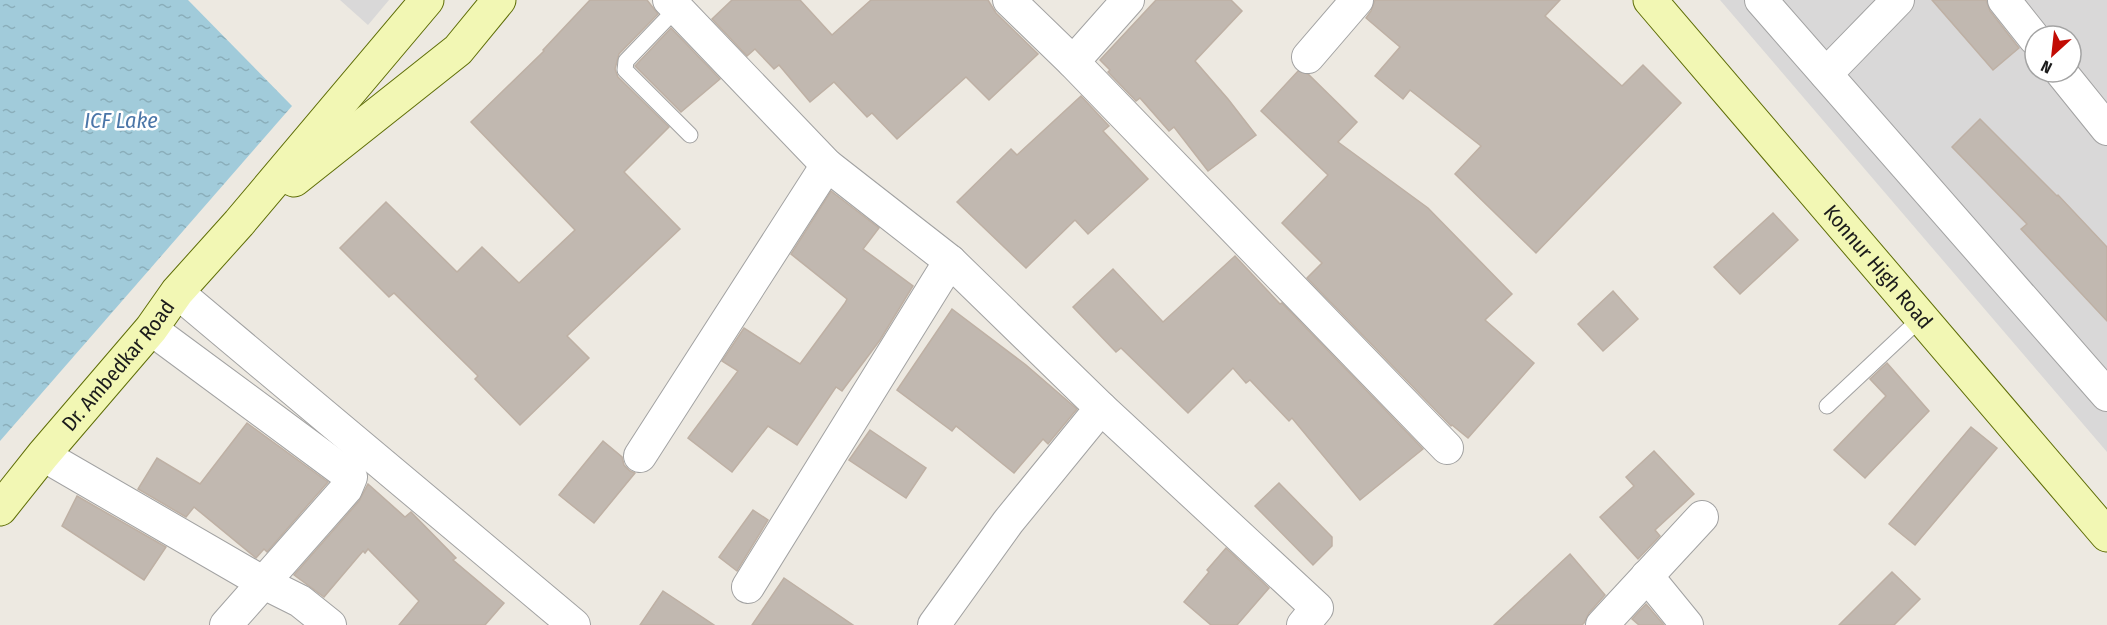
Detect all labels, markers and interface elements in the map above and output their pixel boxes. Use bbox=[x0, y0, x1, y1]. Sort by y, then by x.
north arrow bbox=[2023, 24, 2083, 84]
text: N bbox=[2038, 56, 2055, 78]
water label: ICF Lake bbox=[84, 107, 158, 134]
street label: Konnur High Road bbox=[1818, 200, 1938, 334]
street label: Dr. Ambedkar Road bbox=[56, 295, 180, 436]

